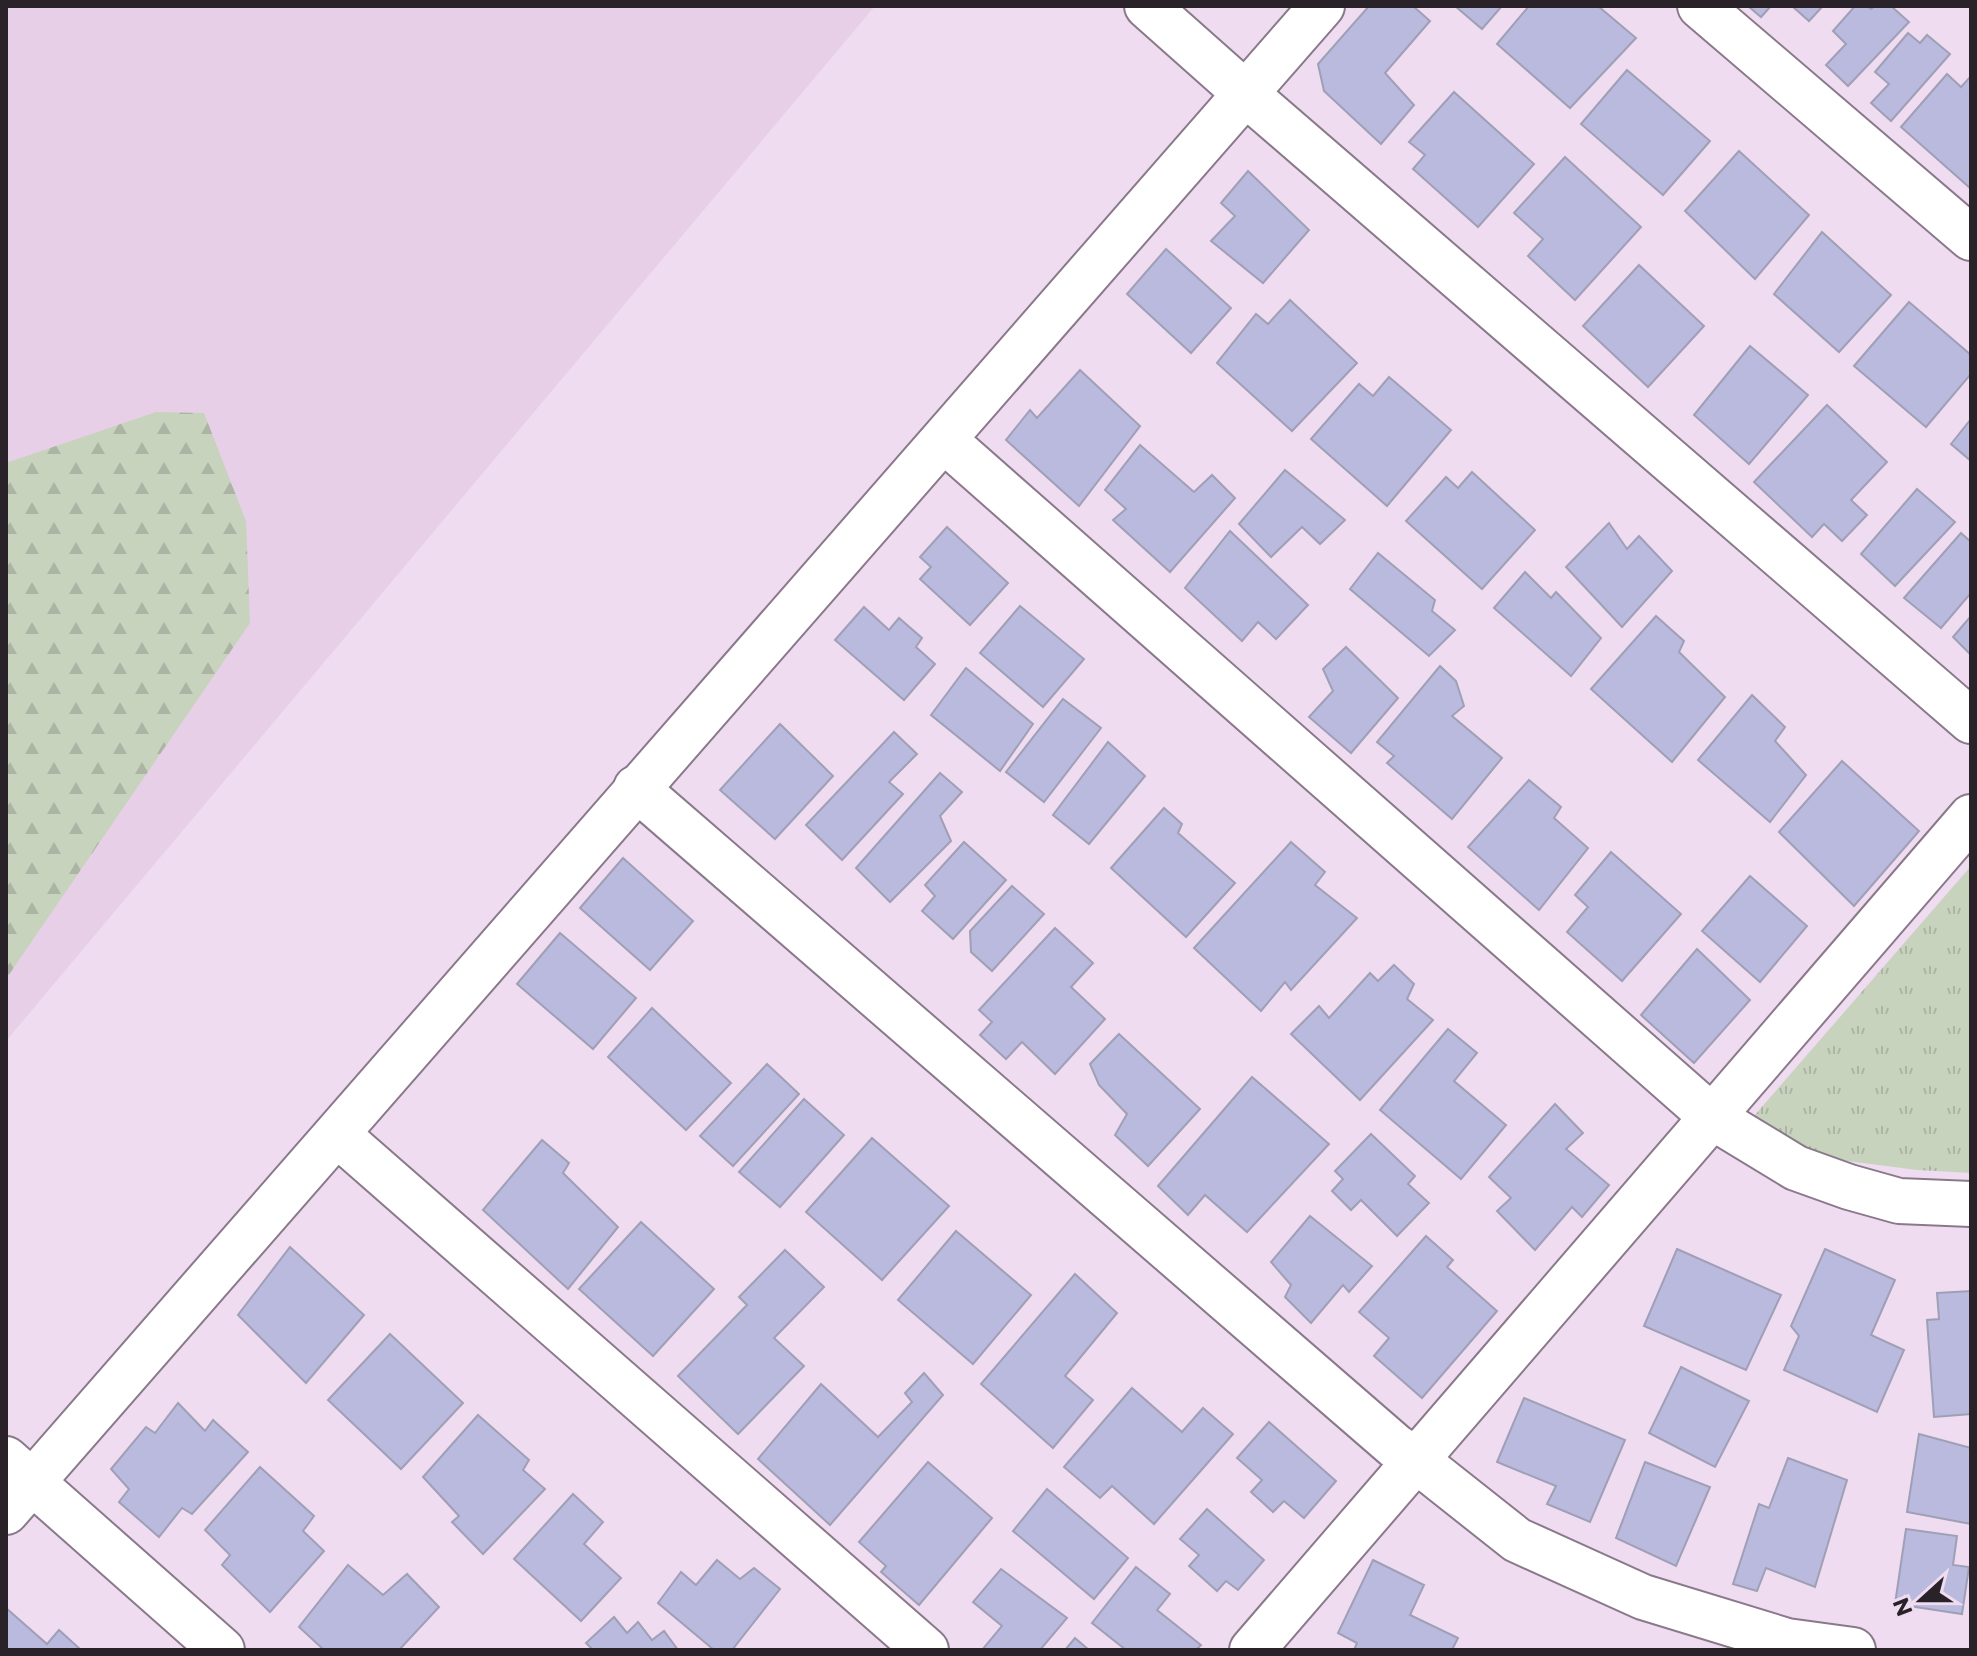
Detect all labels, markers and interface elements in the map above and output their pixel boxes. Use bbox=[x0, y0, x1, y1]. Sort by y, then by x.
north arrow bbox=[1881, 1560, 1961, 1640]
text: N bbox=[1887, 1594, 1919, 1620]

